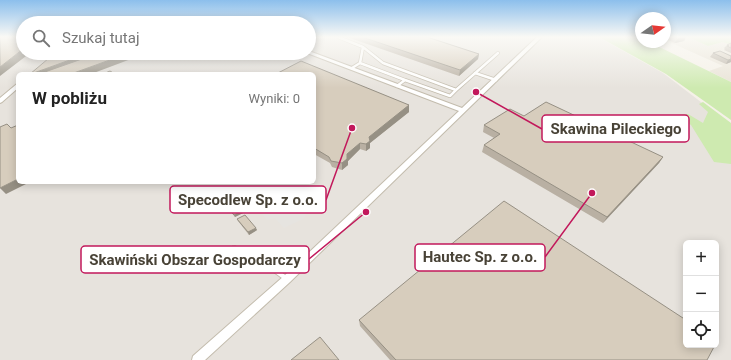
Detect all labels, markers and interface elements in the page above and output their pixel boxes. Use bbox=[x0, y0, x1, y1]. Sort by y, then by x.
north arrow bbox=[635, 12, 671, 48]
search box bbox=[16, 16, 316, 60]
icon: search bbox=[30, 27, 52, 49]
text: Szukaj tutaj bbox=[62, 29, 140, 47]
text: W pobliżu bbox=[32, 88, 107, 108]
text: Wyniki: 0 bbox=[249, 91, 300, 106]
callout: Skawina Pileckiego bbox=[542, 115, 689, 142]
text: Skawina Pileckiego bbox=[550, 120, 682, 138]
callout: Specodlew Sp. z o.o. bbox=[170, 186, 326, 213]
text: Specodlew Sp. z o.o. bbox=[178, 191, 318, 209]
map controls bbox=[683, 240, 719, 348]
button: + bbox=[683, 240, 719, 276]
callout: Hautec Sp. z o.o. bbox=[415, 244, 545, 271]
callout: Skawiński Obszar Gospodarczy bbox=[81, 246, 309, 273]
text: Hautec Sp. z o.o. bbox=[423, 248, 537, 266]
text: Skawiński Obszar Gospodarczy bbox=[89, 251, 301, 269]
button: − bbox=[683, 276, 719, 312]
button: locate bbox=[683, 312, 719, 348]

